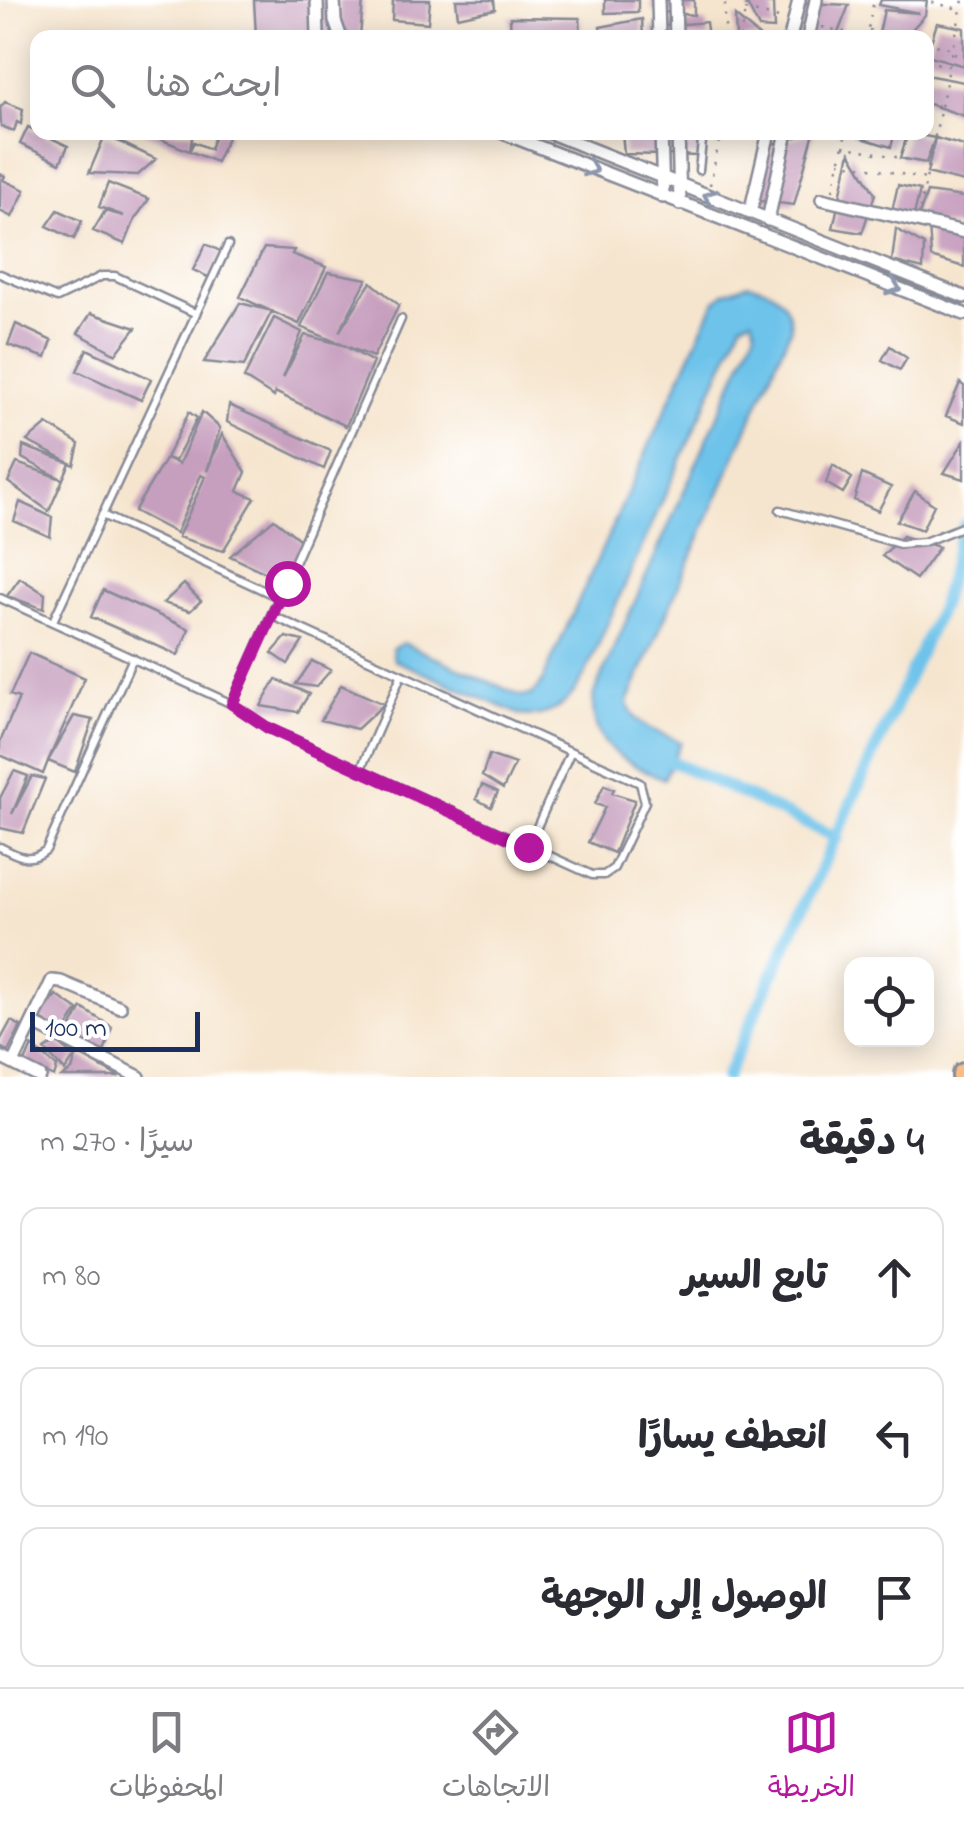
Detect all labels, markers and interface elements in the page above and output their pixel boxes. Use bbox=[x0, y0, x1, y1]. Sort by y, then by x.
search box bbox=[30, 30, 934, 140]
icon: search bbox=[65, 58, 120, 113]
text: ابحث هنا bbox=[145, 59, 282, 115]
one-way arrow bbox=[582, 157, 599, 177]
one-way arrow bbox=[703, 189, 720, 209]
one-way arrow bbox=[884, 275, 902, 295]
route start bbox=[265, 561, 311, 607]
route end bbox=[506, 825, 552, 871]
map controls bbox=[844, 957, 934, 1047]
button: locate bbox=[844, 957, 934, 1047]
scale bar bbox=[30, 1007, 200, 1052]
text: 100 m bbox=[45, 1009, 107, 1050]
text: 4 دقيقة bbox=[799, 1113, 924, 1174]
text: سيرًا · 270 m bbox=[40, 1120, 194, 1167]
icon: ahead bbox=[867, 1250, 922, 1305]
text: تابع السير bbox=[682, 1251, 827, 1307]
text: 80 m bbox=[42, 1254, 101, 1301]
icon: left bbox=[867, 1410, 922, 1465]
text: انعطف يسارًا bbox=[638, 1411, 827, 1467]
text: 190 m bbox=[42, 1414, 109, 1461]
icon: arrive bbox=[867, 1570, 922, 1625]
text: الوصول إلى الوجهة bbox=[541, 1571, 827, 1627]
tab: المحفوظات bbox=[109, 1705, 224, 1811]
tab: الاتجاهات bbox=[442, 1705, 550, 1811]
tab: الخريطة bbox=[768, 1705, 855, 1811]

